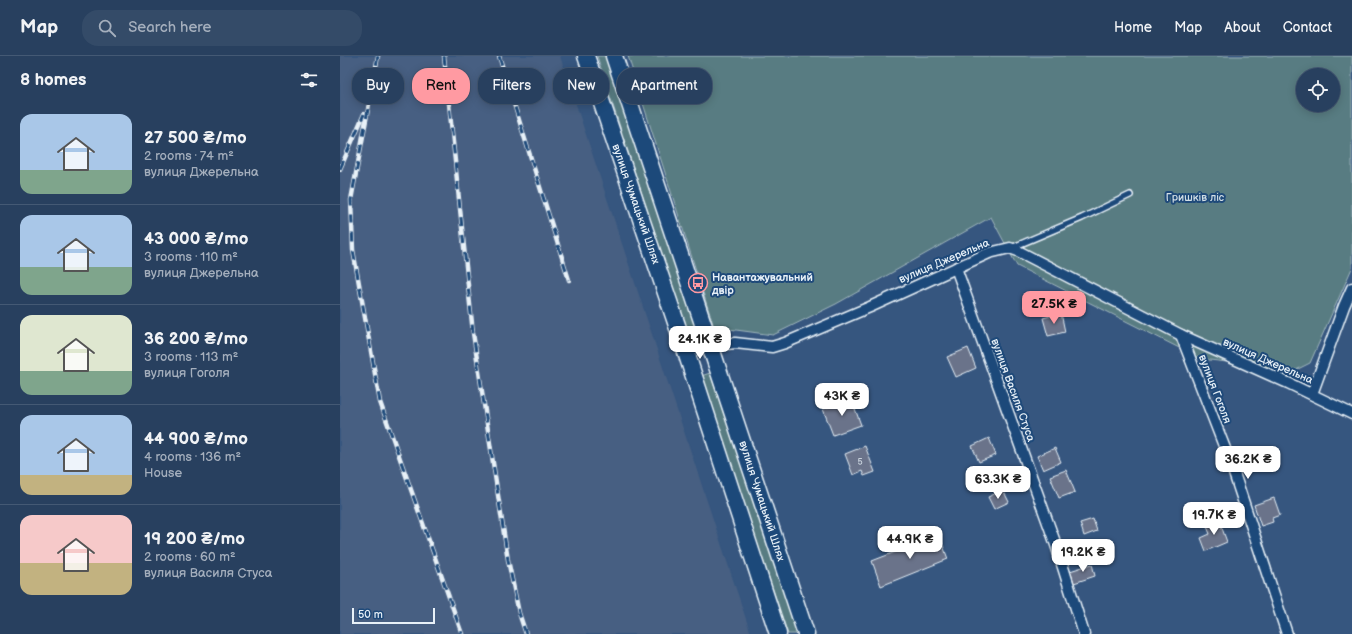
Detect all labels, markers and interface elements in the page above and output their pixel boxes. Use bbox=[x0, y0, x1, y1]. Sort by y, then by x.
search box bbox=[82, 10, 362, 46]
text: Map bbox=[20, 16, 58, 39]
icon: search bbox=[96, 17, 118, 39]
text: Search here bbox=[128, 18, 211, 37]
text: Home bbox=[1114, 19, 1152, 36]
text: Map bbox=[1174, 19, 1202, 36]
text: About bbox=[1224, 19, 1261, 36]
text: Contact bbox=[1283, 19, 1332, 36]
chip: Buy bbox=[352, 68, 404, 104]
chip: Rent bbox=[412, 68, 470, 104]
chip: Filters bbox=[478, 68, 545, 104]
chip: New bbox=[553, 68, 609, 104]
chip: Apartment bbox=[617, 68, 712, 104]
map controls bbox=[1296, 68, 1340, 112]
button: locate bbox=[1296, 68, 1340, 112]
icon: filters bbox=[298, 69, 320, 91]
text: 8 homes bbox=[20, 70, 86, 90]
text: 27 500 ₴/mo bbox=[144, 128, 247, 148]
icon: home bbox=[52, 130, 100, 178]
street label: вулиця Чумацький Шлях bbox=[609, 142, 663, 266]
text: 2 rooms · 74 m² bbox=[144, 148, 234, 164]
text: вулиця Джерельна bbox=[144, 164, 259, 180]
park label: Гришків ліс bbox=[1166, 191, 1225, 204]
text: 43 000 ₴/mo bbox=[144, 229, 248, 249]
icon: home bbox=[52, 231, 100, 279]
street label: вулиця Джерельна bbox=[897, 236, 992, 286]
text: 3 rooms · 110 m² bbox=[144, 249, 238, 265]
text: вулиця Джерельна bbox=[144, 265, 259, 281]
place label: Навантажувальний двір bbox=[711, 271, 813, 297]
bus stop icon: Навантажувальний двір bbox=[687, 272, 709, 294]
pin: 27.5K ₴ bbox=[1017, 291, 1091, 325]
text: 27.5K ₴ bbox=[1031, 296, 1077, 312]
pin: 24.1K ₴ bbox=[663, 326, 737, 360]
text: 36 200 ₴/mo bbox=[144, 329, 248, 349]
icon: home bbox=[52, 331, 100, 379]
text: 24.1K ₴ bbox=[678, 331, 722, 347]
street label: вулиця Джерельна bbox=[1221, 335, 1315, 387]
street label: вулиця Василя Стуса bbox=[988, 337, 1038, 444]
text: 3 rooms · 113 m² bbox=[144, 349, 238, 365]
street label: вулиця Гоголя bbox=[1196, 353, 1234, 425]
text: вулиця Гоголя bbox=[144, 365, 230, 381]
pin: 43K ₴ bbox=[814, 383, 870, 417]
text: 43K ₴ bbox=[824, 388, 860, 404]
text: 44 900 ₴/mo bbox=[144, 429, 248, 449]
icon: home bbox=[52, 431, 100, 479]
street label: вулиця Чумацький Шлях bbox=[736, 439, 788, 563]
pin: 36.2K ₴ bbox=[1211, 446, 1285, 480]
text: 4 rooms · 136 m² bbox=[144, 449, 241, 465]
text: 36.2K ₴ bbox=[1224, 451, 1272, 467]
house number: 5 bbox=[857, 457, 863, 468]
text: House bbox=[144, 465, 182, 481]
pin: 63.3K ₴ bbox=[961, 466, 1035, 500]
text: 63.3K ₴ bbox=[975, 471, 1021, 487]
pin: 19.7K ₴ bbox=[1177, 502, 1251, 536]
text: 19.7K ₴ bbox=[1192, 507, 1236, 523]
pin: 44.9K ₴ bbox=[873, 526, 947, 560]
text: 19 200 ₴/mo bbox=[144, 529, 245, 549]
icon: home bbox=[52, 531, 100, 579]
text: 44.9K ₴ bbox=[887, 531, 933, 547]
pin: 19.2K ₴ bbox=[1046, 539, 1120, 573]
text: 19.2K ₴ bbox=[1061, 544, 1105, 560]
text: 2 rooms · 60 m² bbox=[144, 549, 236, 565]
text: вулиця Василя Стуса bbox=[144, 565, 272, 581]
scale bar bbox=[352, 606, 435, 625]
text: 50 m bbox=[358, 608, 383, 621]

